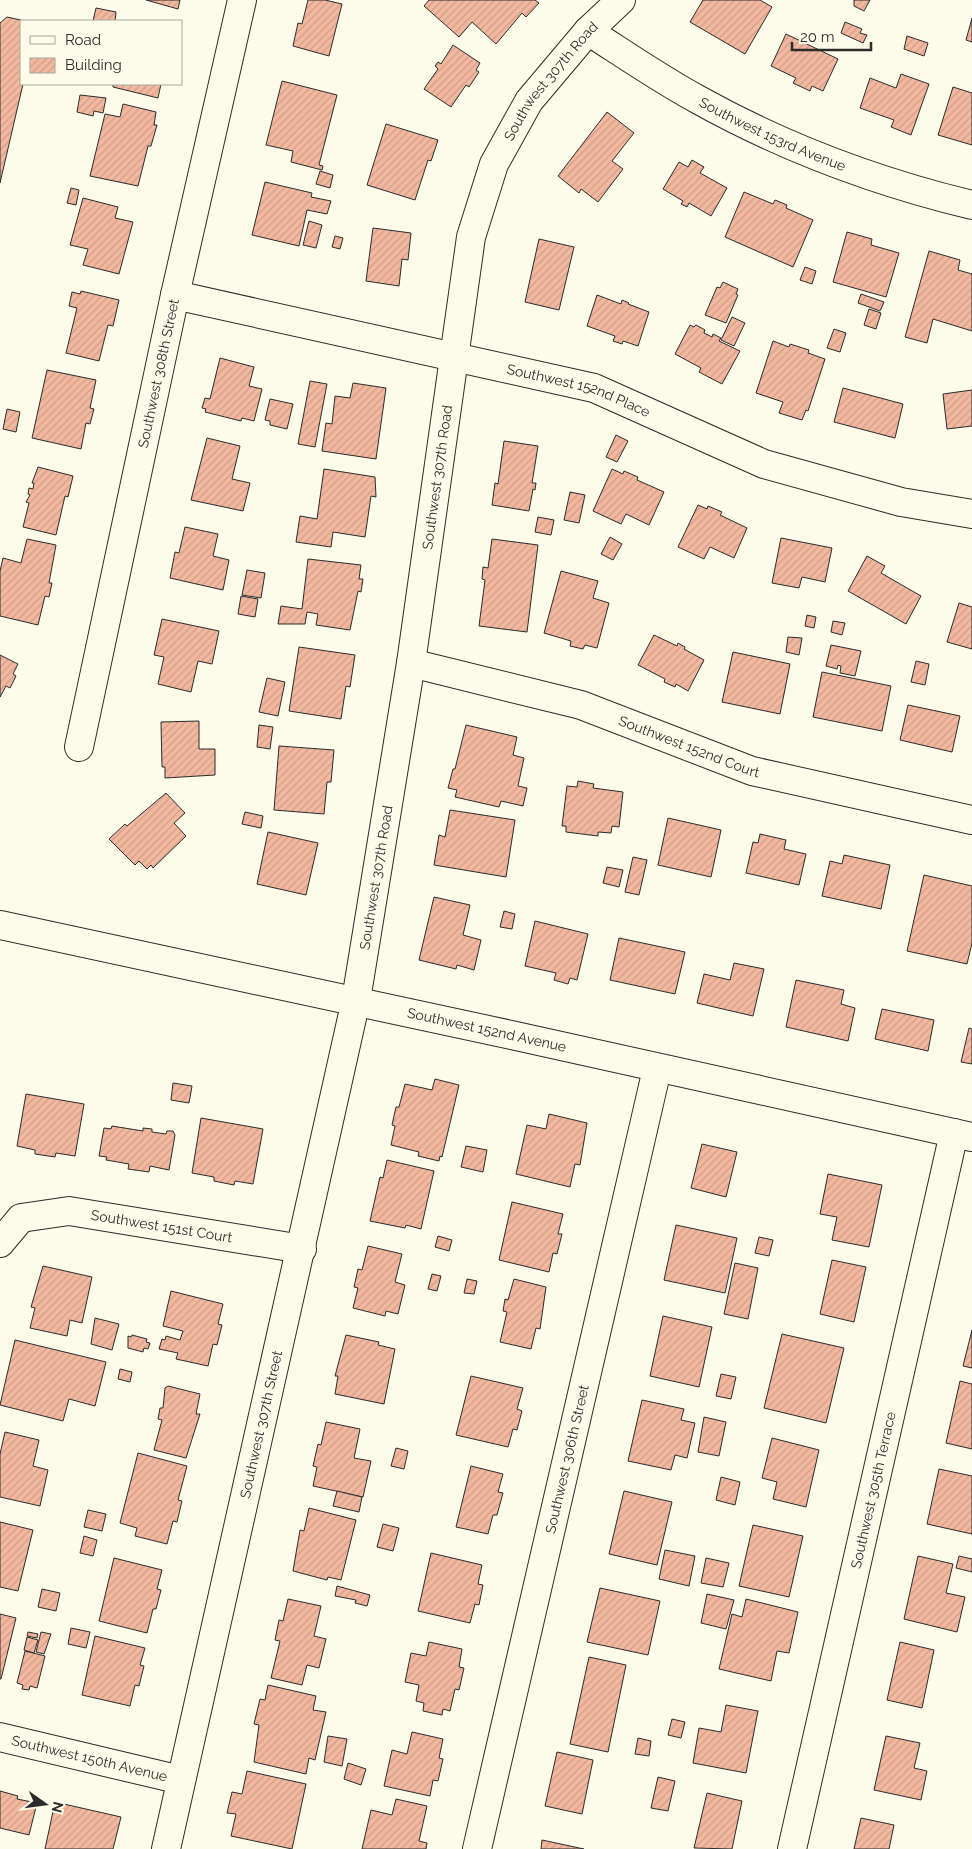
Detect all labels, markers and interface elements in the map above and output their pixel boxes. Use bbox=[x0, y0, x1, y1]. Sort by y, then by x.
street label: Southwest 307th Road bbox=[501, 18, 601, 144]
legend bbox=[20, 20, 182, 85]
scale bar bbox=[792, 20, 871, 52]
text: 20 m bbox=[800, 28, 835, 46]
text: Road bbox=[65, 31, 101, 49]
text: Building bbox=[65, 56, 122, 74]
street label: Southwest 153rd Avenue bbox=[697, 94, 848, 174]
street label: Southwest 308th Street bbox=[135, 297, 182, 449]
street label: Southwest 152nd Place bbox=[505, 361, 653, 420]
street label: Southwest 307th Road bbox=[419, 404, 455, 551]
street label: Southwest 152nd Court bbox=[616, 712, 761, 780]
street label: Southwest 307th Road bbox=[356, 804, 396, 951]
street label: Southwest 152nd Avenue bbox=[406, 1004, 568, 1055]
street label: Southwest 151st Court bbox=[90, 1207, 234, 1246]
street label: Southwest 307th Street bbox=[237, 1349, 285, 1500]
street label: Southwest 306th Street bbox=[542, 1383, 592, 1535]
street label: Southwest 305th Terrace bbox=[848, 1410, 899, 1570]
street label: Southwest 150th Avenue bbox=[10, 1732, 169, 1785]
north arrow bbox=[20, 1779, 70, 1829]
text: N bbox=[49, 1800, 67, 1814]

